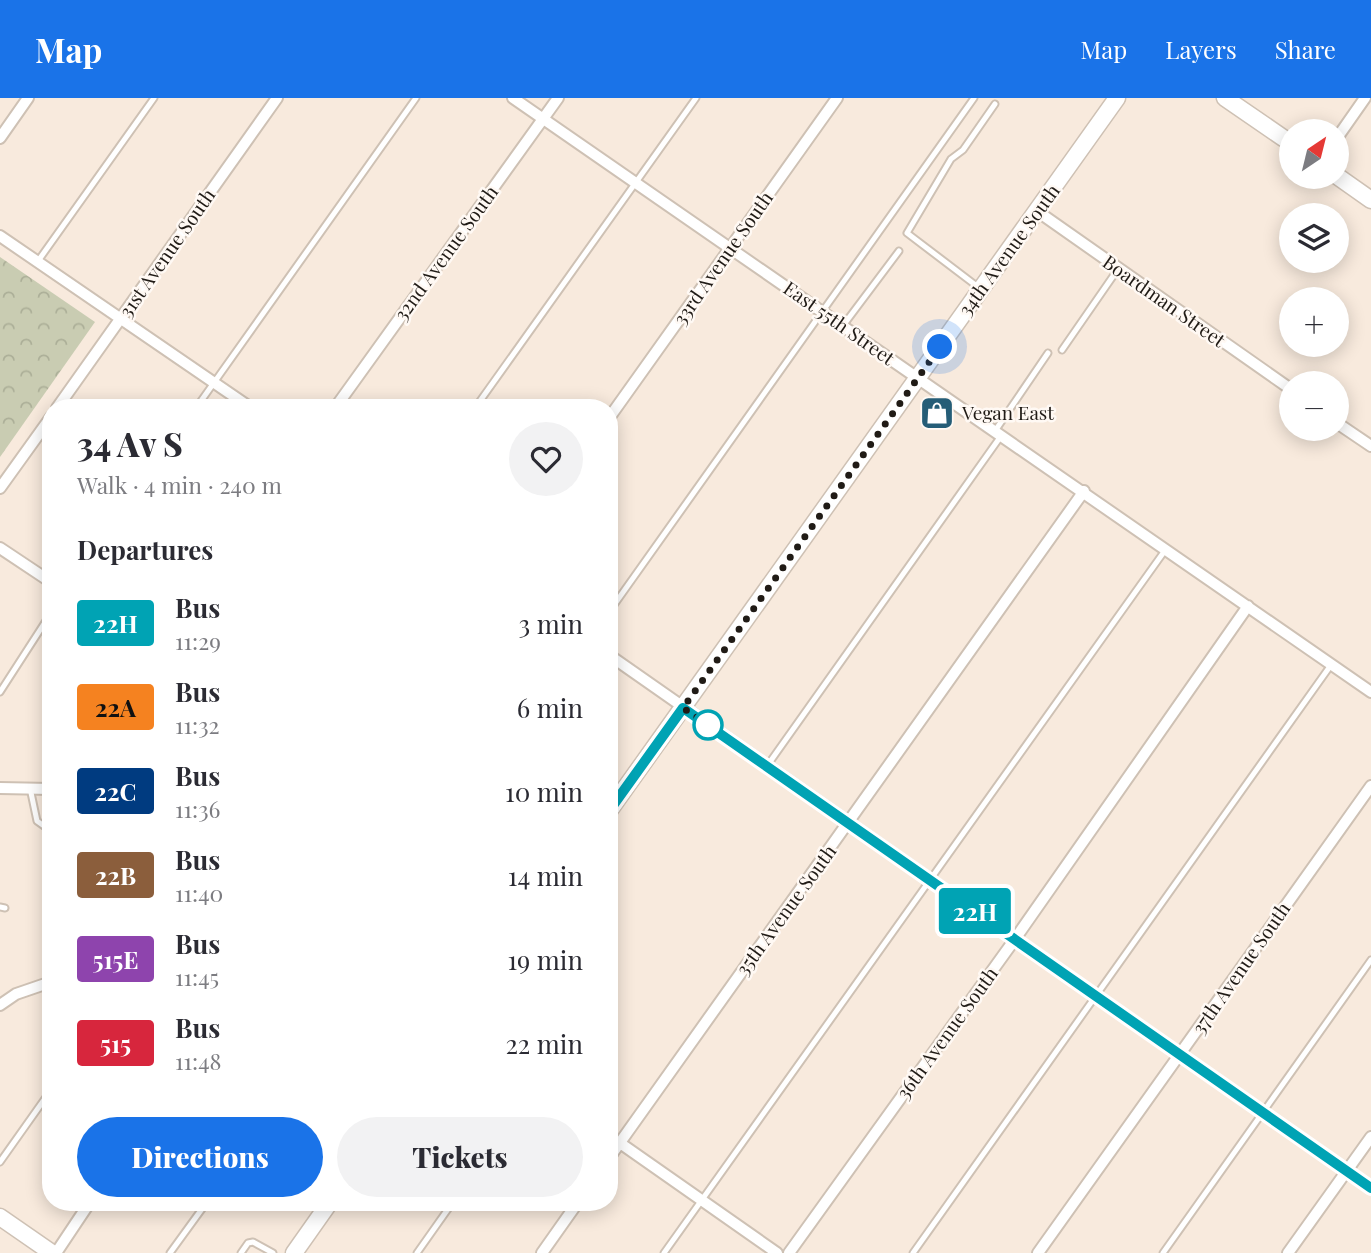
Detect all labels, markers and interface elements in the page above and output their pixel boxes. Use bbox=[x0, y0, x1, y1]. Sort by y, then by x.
text: Map bbox=[35, 27, 102, 71]
text: Map bbox=[1081, 33, 1127, 65]
text: Layers bbox=[1165, 33, 1237, 65]
text: Share bbox=[1275, 33, 1336, 65]
north arrow bbox=[1279, 119, 1349, 189]
map controls bbox=[1279, 119, 1349, 441]
street label: 34th Avenue South bbox=[952, 178, 1065, 321]
street label: 32nd Avenue South bbox=[387, 180, 503, 325]
street label: 31st Avenue South bbox=[112, 183, 220, 322]
street label: 33rd Avenue South bbox=[666, 186, 778, 329]
button: layers bbox=[1279, 203, 1349, 273]
street label: Boardman Street bbox=[1098, 248, 1231, 352]
street label: East 55th Street bbox=[779, 274, 901, 370]
button: + bbox=[1279, 287, 1349, 357]
your location bbox=[922, 329, 957, 364]
button: − bbox=[1279, 371, 1349, 441]
shop icon: Vegan East bbox=[918, 394, 956, 432]
place label: Vegan East bbox=[961, 399, 1054, 425]
text: 34 Av S bbox=[77, 421, 183, 465]
button: heart bbox=[509, 422, 583, 496]
text: Walk · 4 min · 240 m bbox=[77, 469, 282, 500]
text: Departures bbox=[77, 532, 213, 567]
text: Bus bbox=[175, 590, 220, 625]
text: 3 min bbox=[519, 606, 583, 641]
text: 22H bbox=[93, 607, 138, 639]
text: 11:29 bbox=[175, 625, 221, 656]
text: Bus bbox=[175, 674, 220, 709]
text: 6 min bbox=[517, 690, 583, 725]
text: 22A bbox=[95, 691, 136, 723]
text: 11:32 bbox=[175, 709, 220, 740]
unlabelled marker bbox=[693, 710, 723, 740]
text: Bus bbox=[175, 758, 220, 793]
text: 10 min bbox=[505, 774, 583, 809]
text: 22C bbox=[94, 775, 137, 807]
text: 11:36 bbox=[175, 793, 220, 824]
street label: 35th Avenue South bbox=[729, 839, 841, 980]
text: Bus bbox=[175, 842, 220, 877]
text: 14 min bbox=[508, 858, 583, 893]
text: 22B bbox=[95, 859, 136, 891]
text: 11:40 bbox=[175, 877, 223, 908]
line badge: 22H bbox=[935, 888, 1015, 934]
text: 22H bbox=[953, 895, 997, 927]
street label: 37th Avenue South bbox=[1185, 896, 1295, 1038]
text: Bus bbox=[175, 926, 220, 961]
text: 19 min bbox=[507, 942, 583, 977]
text: 515E bbox=[92, 943, 139, 975]
text: 11:45 bbox=[175, 961, 219, 992]
street label: 36th Avenue South bbox=[889, 961, 1003, 1104]
text: Bus bbox=[175, 1010, 220, 1045]
text: 22 min bbox=[505, 1026, 583, 1061]
text: 515 bbox=[100, 1027, 131, 1059]
text: 11:48 bbox=[175, 1045, 221, 1076]
button: Directions bbox=[77, 1117, 323, 1197]
button: Tickets bbox=[337, 1117, 583, 1197]

